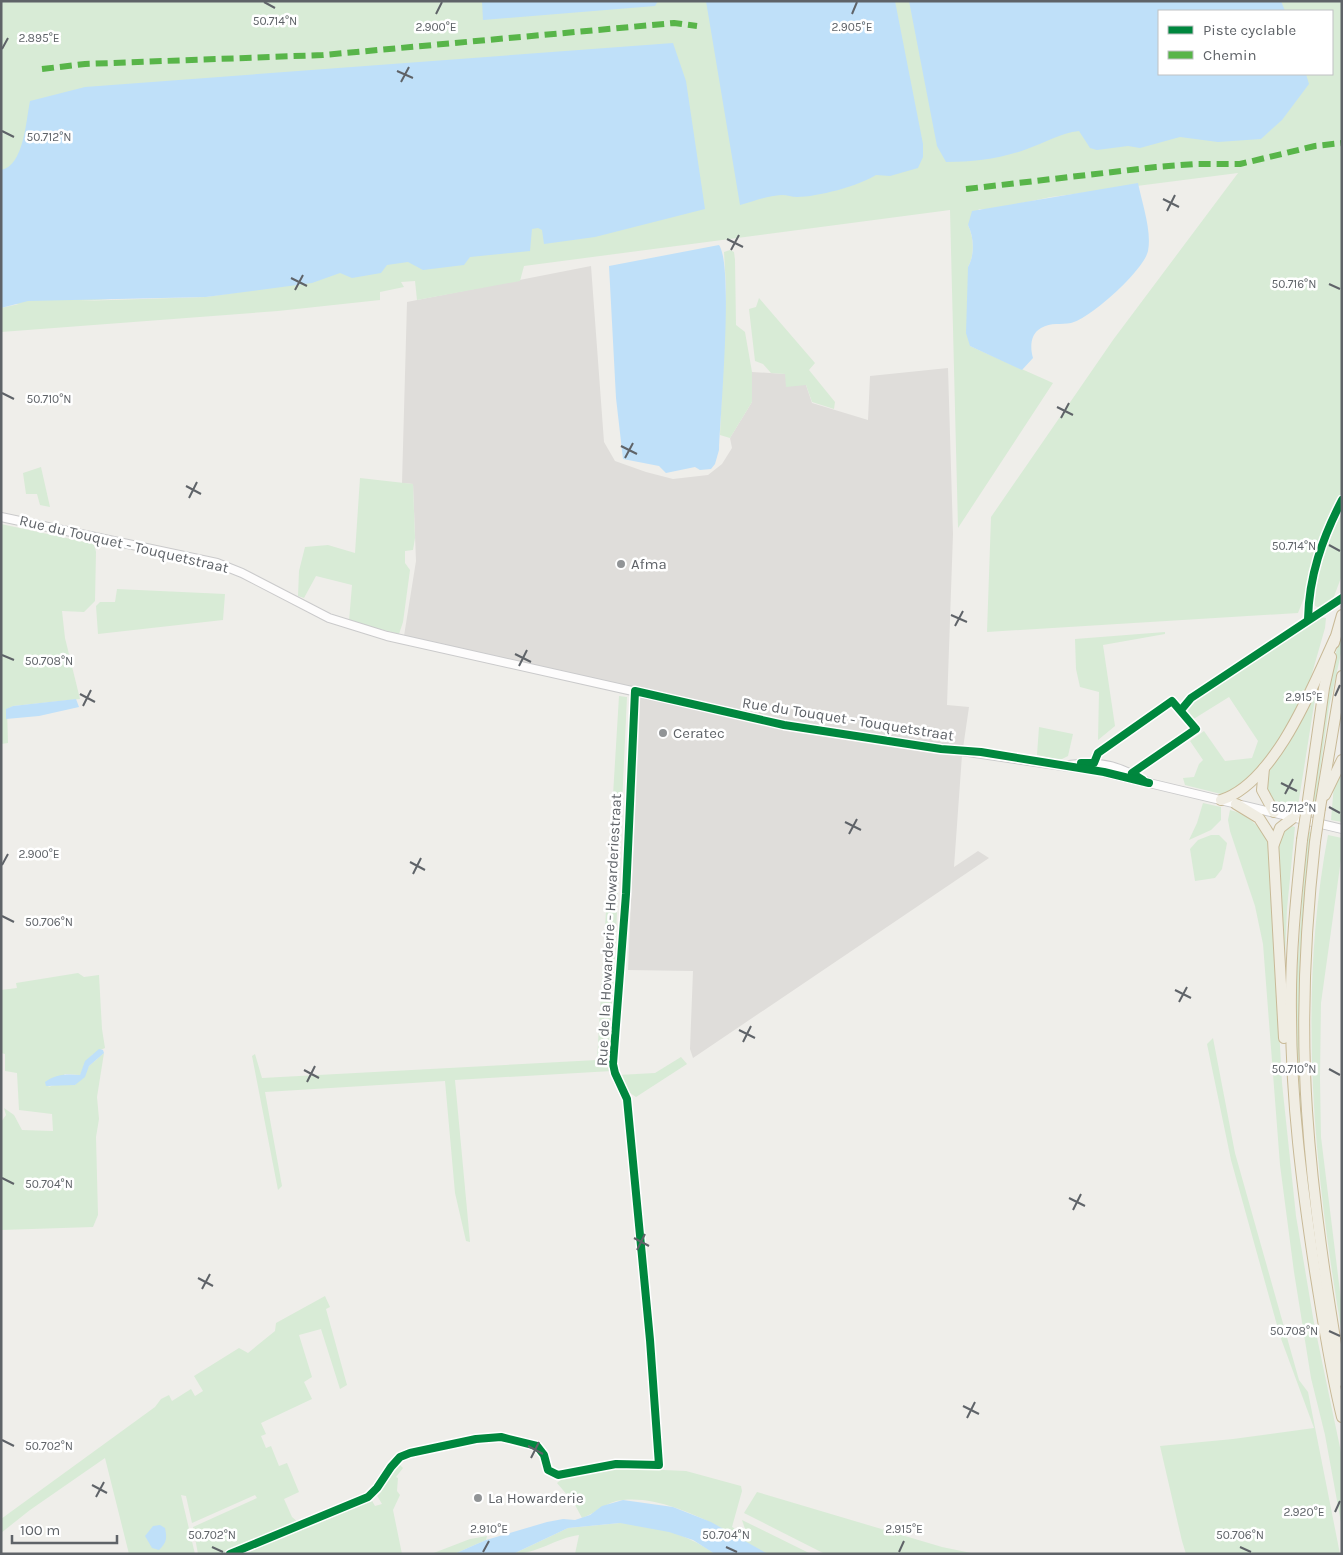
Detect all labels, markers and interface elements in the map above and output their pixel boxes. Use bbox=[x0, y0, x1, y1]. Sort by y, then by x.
legend bbox=[1158, 10, 1333, 75]
text: 50.714°N bbox=[253, 14, 297, 28]
text: 2.900°E bbox=[415, 20, 457, 34]
text: 2.905°E bbox=[832, 20, 872, 34]
text: Piste cyclable bbox=[1203, 21, 1296, 39]
text: 2.895°E bbox=[18, 31, 60, 45]
text: Chemin bbox=[1203, 46, 1257, 64]
text: 50.712°N bbox=[27, 130, 71, 144]
text: 50.716°N bbox=[1272, 277, 1316, 291]
text: 50.710°N bbox=[26, 392, 72, 406]
street label: Rue du Touquet - Touquetstraat bbox=[18, 511, 231, 577]
text: 50.714°N bbox=[1272, 539, 1316, 553]
place label: Afma bbox=[631, 555, 667, 573]
marker: Afma bbox=[615, 558, 627, 570]
text: 50.708°N bbox=[25, 654, 73, 668]
text: 2.915°E bbox=[1285, 690, 1323, 704]
street label: Rue du Touquet - Touquetstraat bbox=[741, 693, 955, 745]
place label: Ceratec bbox=[673, 724, 725, 742]
marker: Ceratec bbox=[657, 727, 669, 739]
street label: Rue de la Howarderie - Howarderiestraat bbox=[593, 793, 625, 1067]
text: 50.712°N bbox=[1272, 801, 1316, 815]
text: 2.900°E bbox=[18, 847, 60, 861]
text: 50.706°N bbox=[25, 915, 73, 929]
text: 50.710°N bbox=[1271, 1062, 1317, 1076]
text: 50.704°N bbox=[25, 1177, 73, 1191]
text: 50.708°N bbox=[1270, 1324, 1318, 1338]
text: 50.702°N bbox=[25, 1439, 73, 1453]
place label: La Howarderie bbox=[488, 1489, 584, 1507]
marker: La Howarderie bbox=[472, 1492, 484, 1504]
text: 2.920°E bbox=[1284, 1505, 1324, 1519]
scale bar bbox=[12, 1512, 118, 1544]
text: 100 m bbox=[20, 1521, 60, 1539]
text: 2.910°E bbox=[470, 1522, 508, 1536]
text: 2.915°E bbox=[885, 1522, 923, 1536]
text: 50.702°N bbox=[188, 1528, 236, 1542]
text: 50.704°N bbox=[702, 1528, 750, 1542]
text: 50.706°N bbox=[1216, 1528, 1264, 1542]

